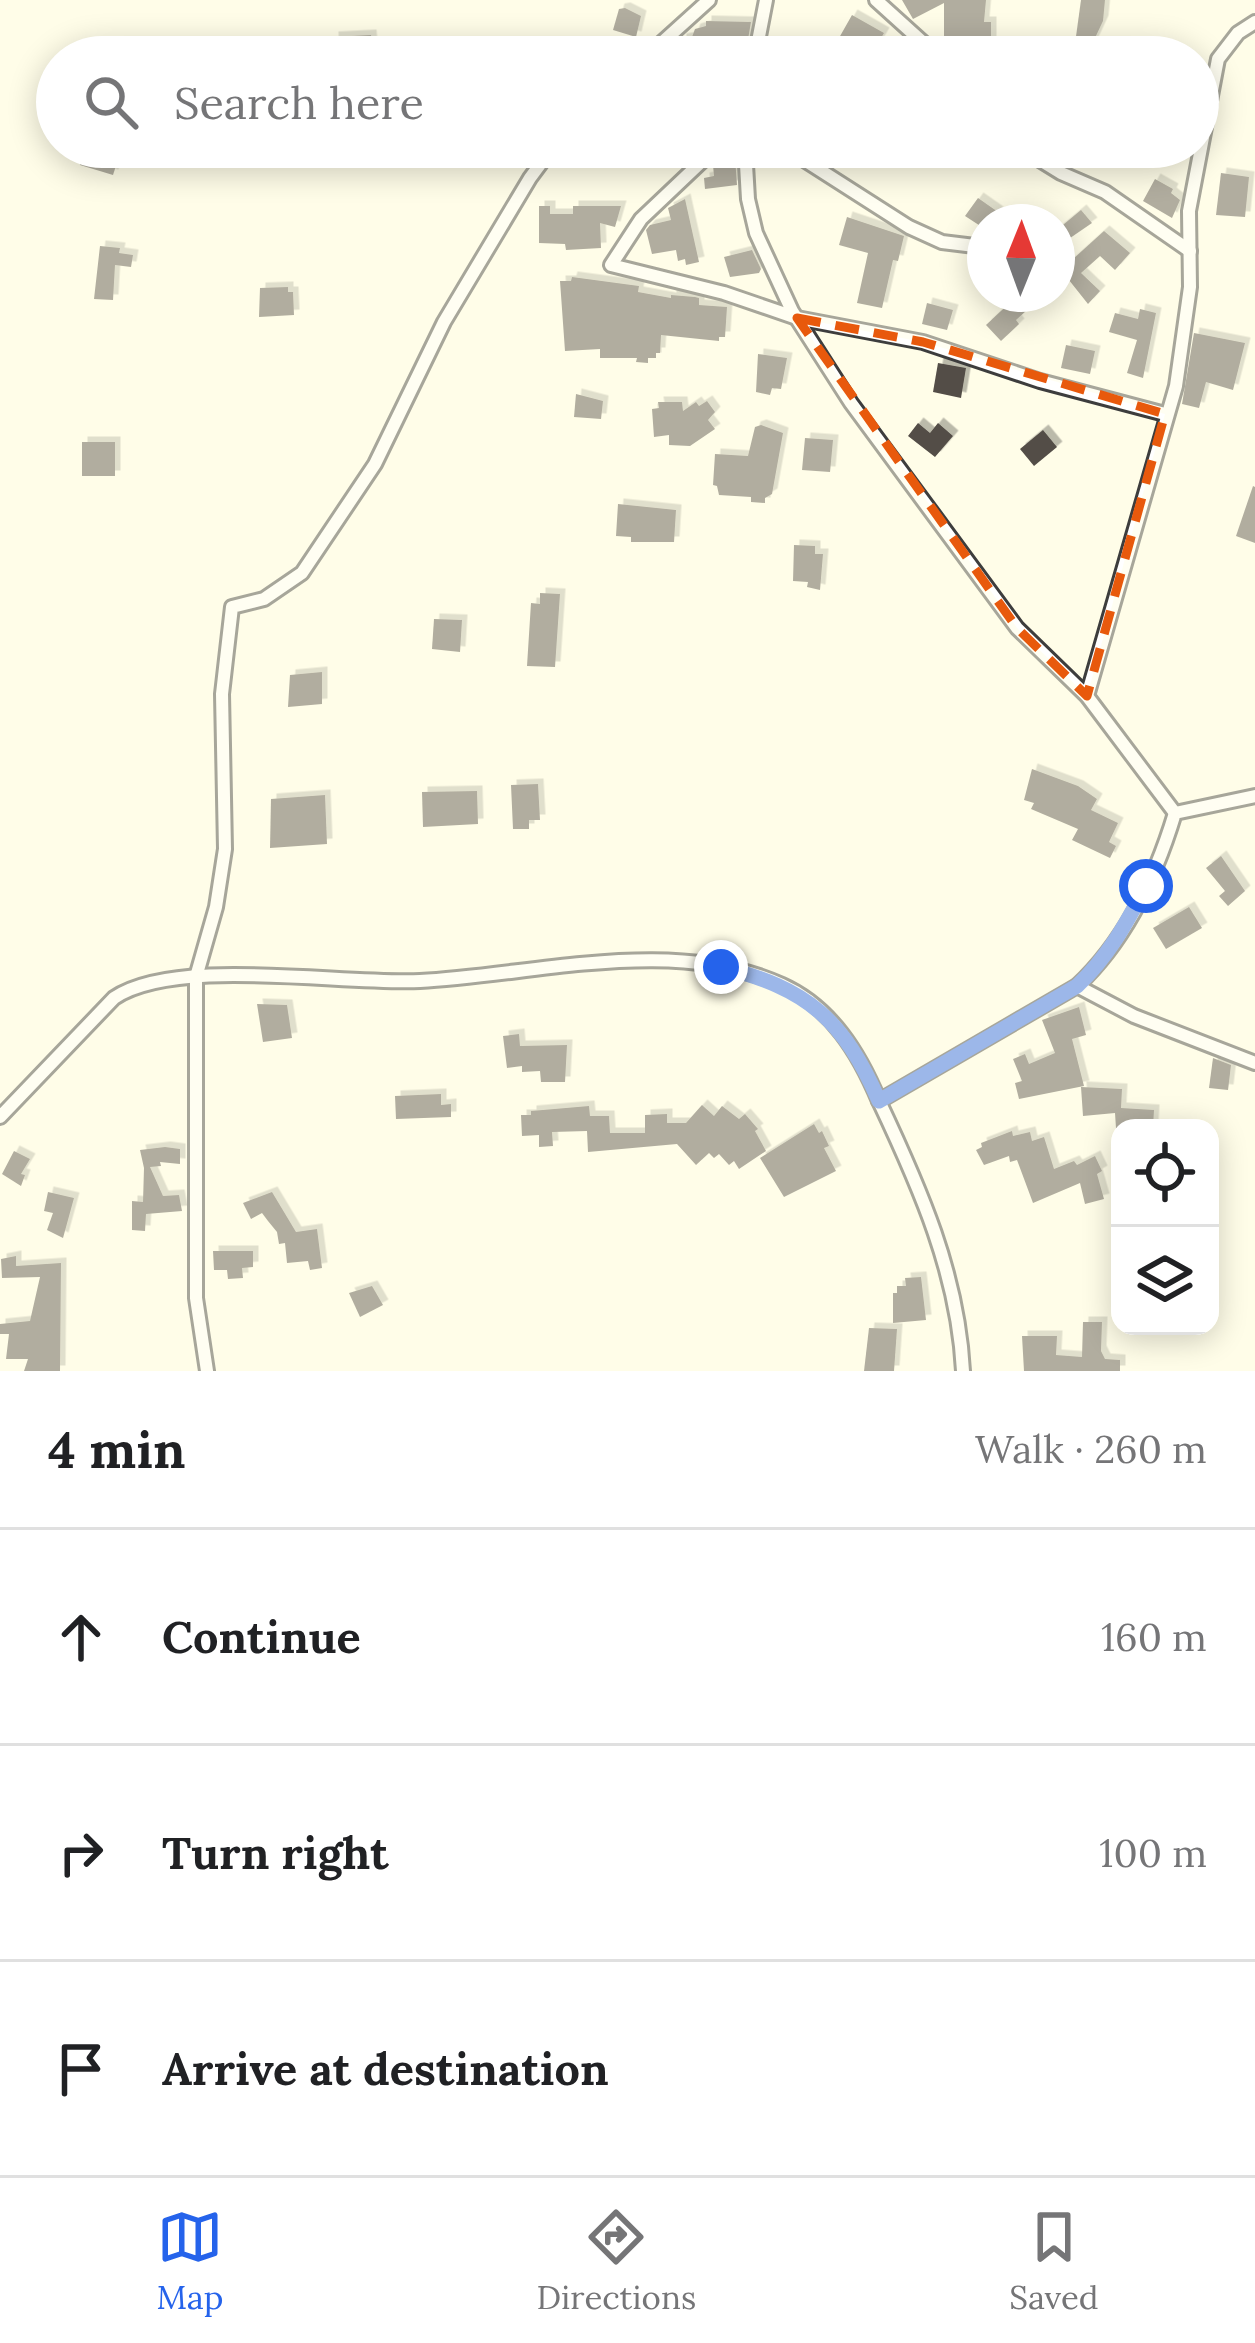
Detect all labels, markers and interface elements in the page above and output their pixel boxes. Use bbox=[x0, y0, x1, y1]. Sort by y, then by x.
search box bbox=[36, 36, 1219, 168]
icon: search bbox=[78, 69, 144, 135]
text: Search here bbox=[174, 74, 424, 131]
north arrow bbox=[967, 204, 1075, 312]
route start bbox=[1119, 859, 1173, 913]
route end bbox=[694, 940, 748, 994]
map controls bbox=[1111, 1119, 1219, 1335]
button: locate bbox=[1111, 1119, 1219, 1227]
button: layers bbox=[1111, 1227, 1219, 1335]
text: 4 min bbox=[48, 1417, 185, 1482]
text: Walk · 260 m bbox=[975, 1424, 1207, 1474]
icon: ahead bbox=[48, 1604, 114, 1670]
text: Continue bbox=[162, 1608, 361, 1665]
text: 160 m bbox=[1101, 1612, 1207, 1662]
icon: right bbox=[48, 1820, 114, 1886]
text: Turn right bbox=[162, 1824, 389, 1881]
text: 100 m bbox=[1099, 1828, 1207, 1878]
icon: arrive bbox=[48, 2036, 114, 2102]
text: Arrive at destination bbox=[162, 2040, 609, 2097]
tab: Map bbox=[156, 2204, 224, 2318]
tab: Directions bbox=[537, 2204, 696, 2318]
tab: Saved bbox=[1009, 2204, 1098, 2318]

